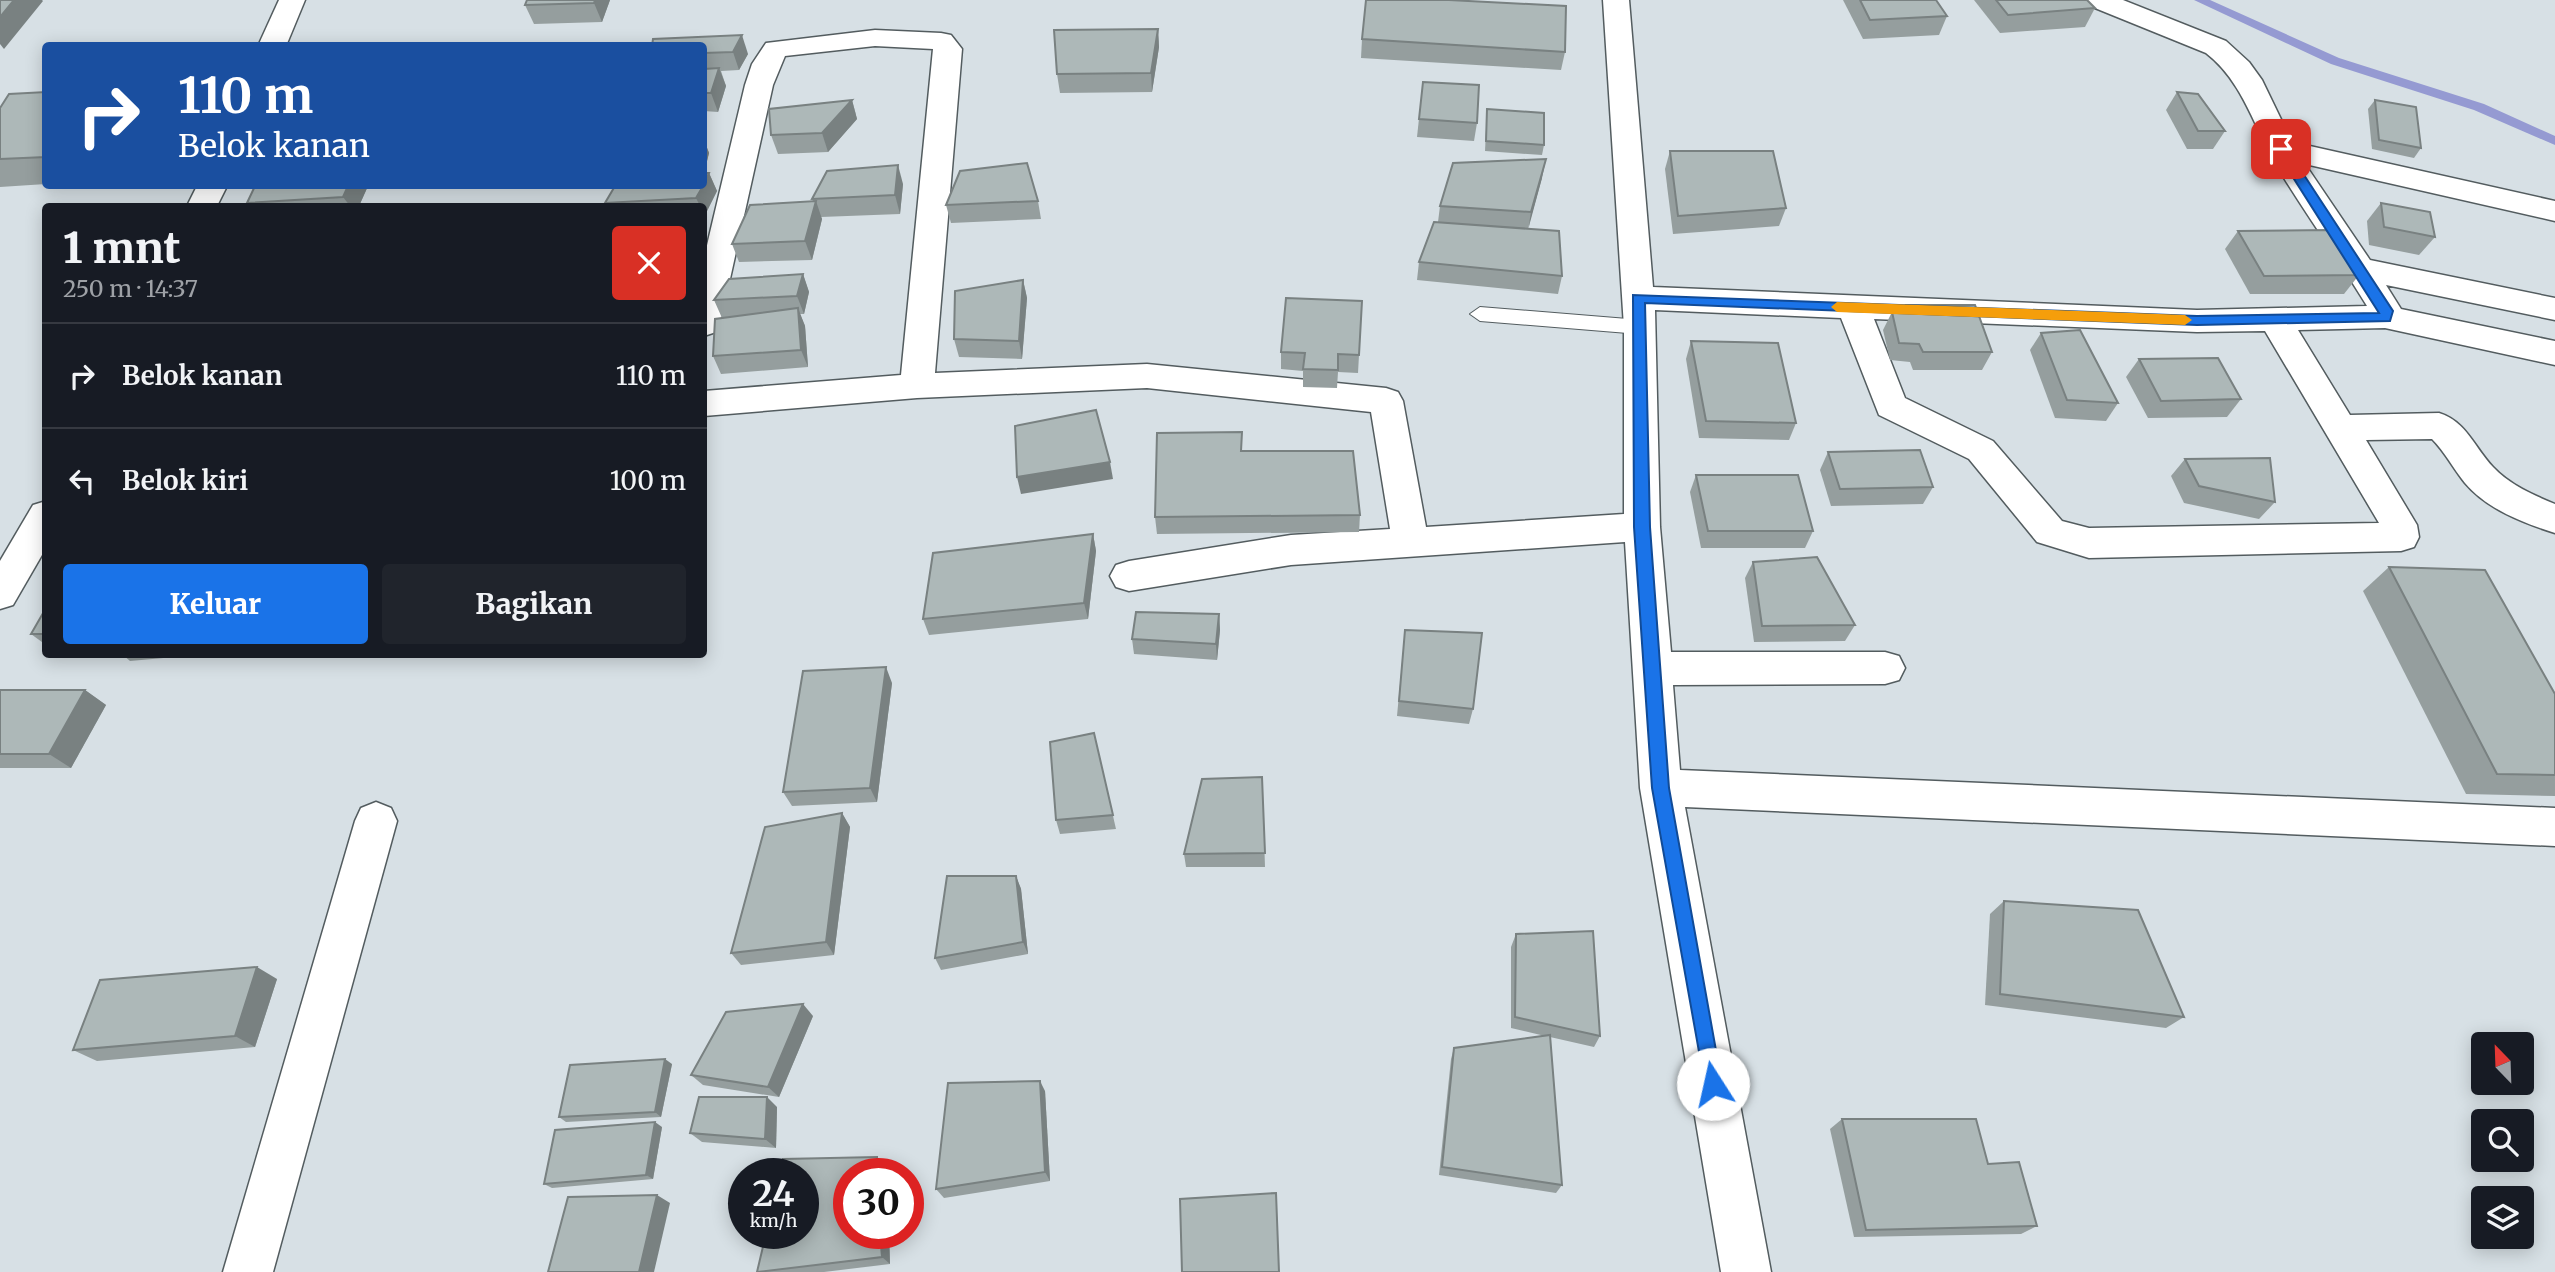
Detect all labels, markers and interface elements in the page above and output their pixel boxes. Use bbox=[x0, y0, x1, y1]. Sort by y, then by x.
text: 110 m bbox=[178, 65, 313, 126]
icon: right bbox=[63, 70, 154, 161]
pin bbox=[2251, 119, 2311, 179]
text: Belok kanan bbox=[178, 126, 370, 166]
icon: arrive bbox=[2262, 130, 2300, 168]
text: 1 mnt bbox=[63, 222, 181, 274]
button: close bbox=[612, 226, 686, 300]
text: 250 m · 14:37 bbox=[63, 274, 198, 303]
icon: right bbox=[63, 357, 101, 395]
text: Belok kanan bbox=[122, 359, 282, 392]
text: 110 m bbox=[616, 359, 686, 392]
icon: left bbox=[63, 462, 101, 500]
text: Belok kiri bbox=[122, 464, 248, 497]
text: 100 m bbox=[610, 464, 686, 497]
button: Keluar bbox=[63, 564, 368, 644]
button: Bagikan bbox=[382, 564, 686, 644]
north arrow bbox=[2471, 1032, 2534, 1096]
map controls bbox=[2471, 1032, 2534, 1249]
position arrow bbox=[1676, 1047, 1750, 1121]
button: search bbox=[2471, 1109, 2534, 1172]
speed limit sign: 30 bbox=[833, 1158, 924, 1249]
text: 24 bbox=[752, 1172, 795, 1216]
button: layers bbox=[2471, 1186, 2534, 1249]
text: km/h bbox=[750, 1209, 797, 1232]

